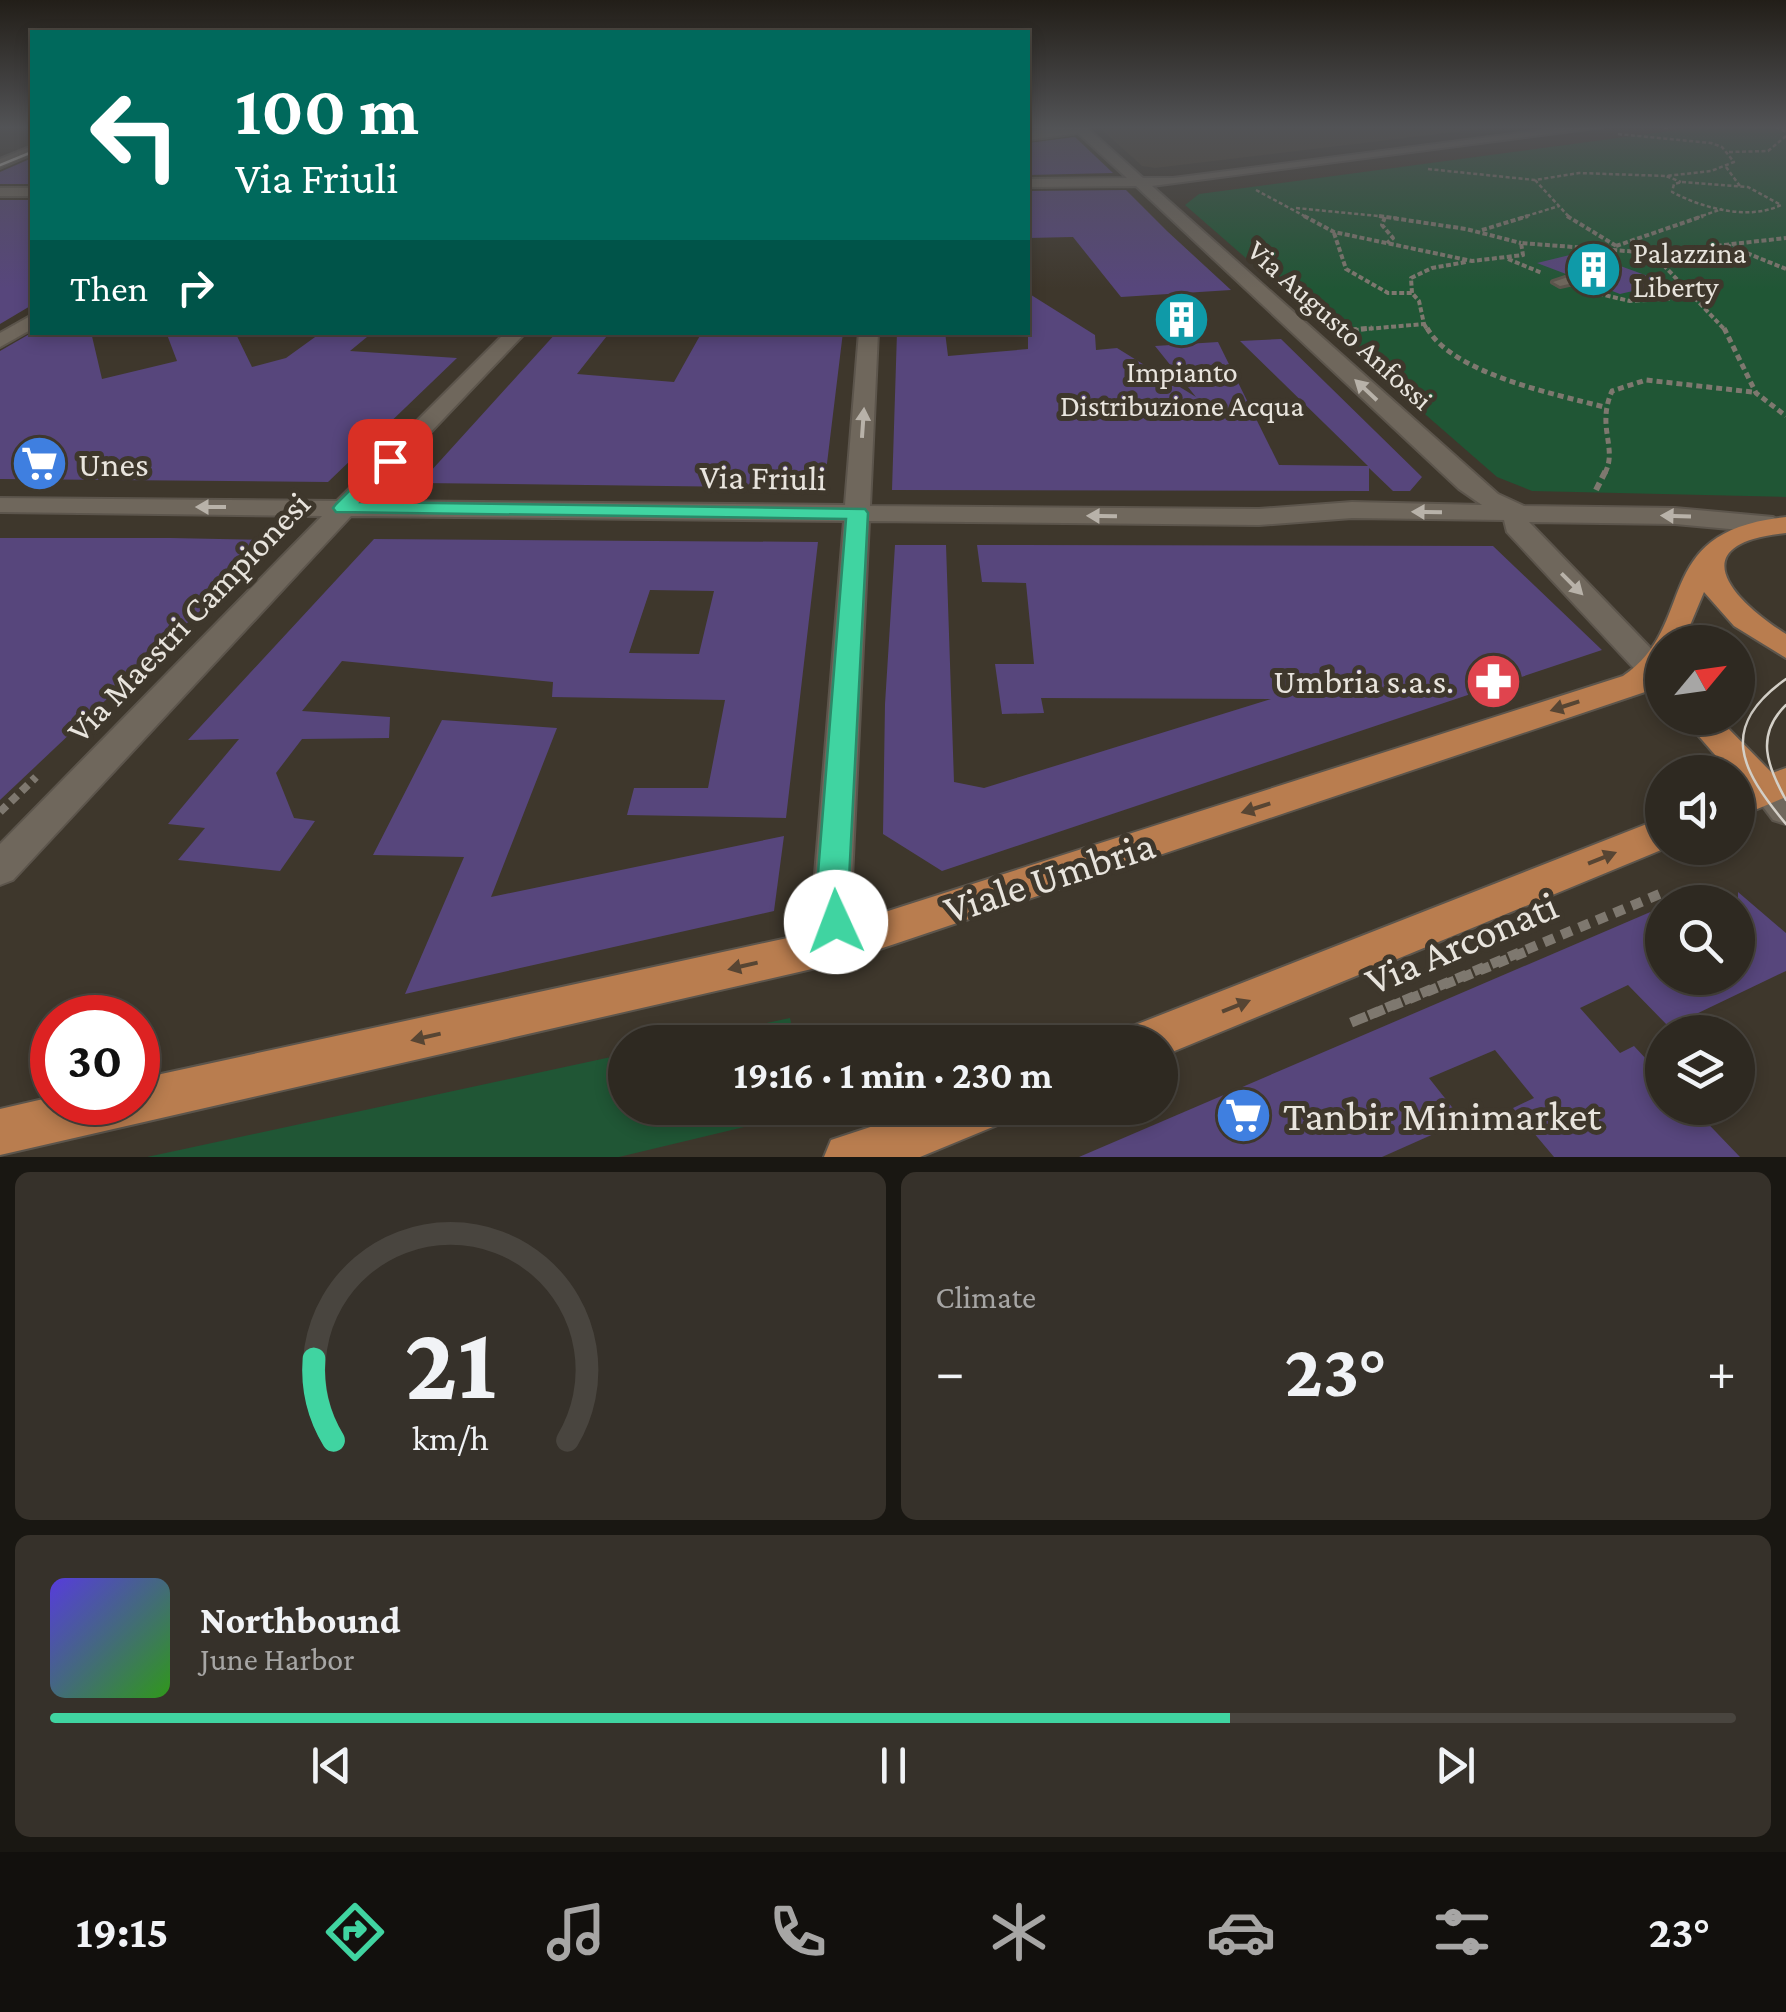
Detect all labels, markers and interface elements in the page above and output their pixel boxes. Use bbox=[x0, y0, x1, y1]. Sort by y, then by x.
icon: left bbox=[70, 70, 200, 200]
text: 100 m bbox=[235, 71, 419, 149]
text: Via Friuli bbox=[235, 153, 398, 203]
street label: Via Augusto Anfossi bbox=[1240, 233, 1440, 417]
place label: Palazzina Liberty bbox=[1633, 236, 1747, 304]
building icon: Palazzina Liberty bbox=[1564, 240, 1624, 300]
icon: right bbox=[168, 260, 223, 315]
text: Then bbox=[70, 267, 148, 309]
building icon: Impianto Distribuzione Acqua bbox=[1152, 289, 1212, 349]
place label: Impianto Distribuzione Acqua bbox=[1060, 355, 1304, 423]
one-way arrow bbox=[1354, 380, 1379, 402]
one-way arrow bbox=[855, 406, 871, 438]
pin bbox=[348, 419, 433, 504]
supermarket icon: Unes bbox=[9, 434, 69, 494]
icon: arrive bbox=[363, 434, 418, 489]
place label: Unes bbox=[78, 445, 149, 484]
street label: Via Friuli bbox=[699, 457, 827, 498]
street label: Via Maestri Campionesi bbox=[59, 484, 318, 750]
one-way arrow bbox=[195, 499, 227, 515]
one-way arrow bbox=[1411, 503, 1443, 519]
one-way arrow bbox=[1086, 508, 1118, 524]
one-way arrow bbox=[1660, 508, 1692, 524]
one-way arrow bbox=[1560, 571, 1583, 595]
north arrow bbox=[1645, 625, 1755, 735]
map controls bbox=[1645, 625, 1755, 1125]
pharmacy icon: Umbria s.a.s. bbox=[1463, 651, 1523, 711]
place label: Umbria s.a.s. bbox=[1273, 662, 1454, 701]
one-way arrow bbox=[1549, 700, 1579, 715]
button: sound bbox=[1645, 755, 1755, 865]
one-way arrow bbox=[1240, 801, 1270, 816]
street label: Viale Umbria bbox=[938, 820, 1161, 933]
one-way arrow bbox=[1587, 849, 1617, 865]
position arrow bbox=[784, 870, 888, 974]
street label: Via Arconati bbox=[1358, 881, 1564, 1004]
button: search bbox=[1645, 885, 1755, 995]
one-way arrow bbox=[727, 959, 758, 975]
speed limit sign: 30 bbox=[30, 995, 160, 1125]
one-way arrow bbox=[1221, 998, 1250, 1014]
button: layers bbox=[1645, 1015, 1755, 1125]
one-way arrow bbox=[410, 1030, 441, 1045]
text: 19:16 · 1 min · 230 m bbox=[734, 1054, 1052, 1096]
supermarket icon: Tanbir Minimarket bbox=[1214, 1085, 1274, 1145]
place label: Tanbir Minimarket bbox=[1283, 1092, 1602, 1139]
text: Climate bbox=[936, 1279, 1036, 1315]
text: 21 bbox=[404, 1305, 496, 1420]
text: 23° bbox=[1284, 1329, 1387, 1412]
text: − bbox=[936, 1341, 965, 1402]
text: + bbox=[1707, 1341, 1736, 1402]
text: km/h bbox=[412, 1418, 489, 1458]
text: Northbound bbox=[200, 1599, 401, 1641]
text: June Harbor bbox=[200, 1641, 355, 1677]
icon: previous bbox=[304, 1738, 359, 1793]
icon: pause bbox=[866, 1738, 921, 1793]
icon: next bbox=[1428, 1738, 1483, 1793]
icon: directions bbox=[320, 1897, 390, 1967]
icon: music bbox=[541, 1897, 611, 1967]
icon: phone bbox=[763, 1897, 833, 1967]
icon: climate bbox=[984, 1897, 1054, 1967]
icon: car bbox=[1206, 1897, 1276, 1967]
icon: filters bbox=[1427, 1897, 1497, 1967]
text: 19:15 bbox=[76, 1907, 169, 1957]
text: 23° bbox=[1649, 1907, 1710, 1957]

